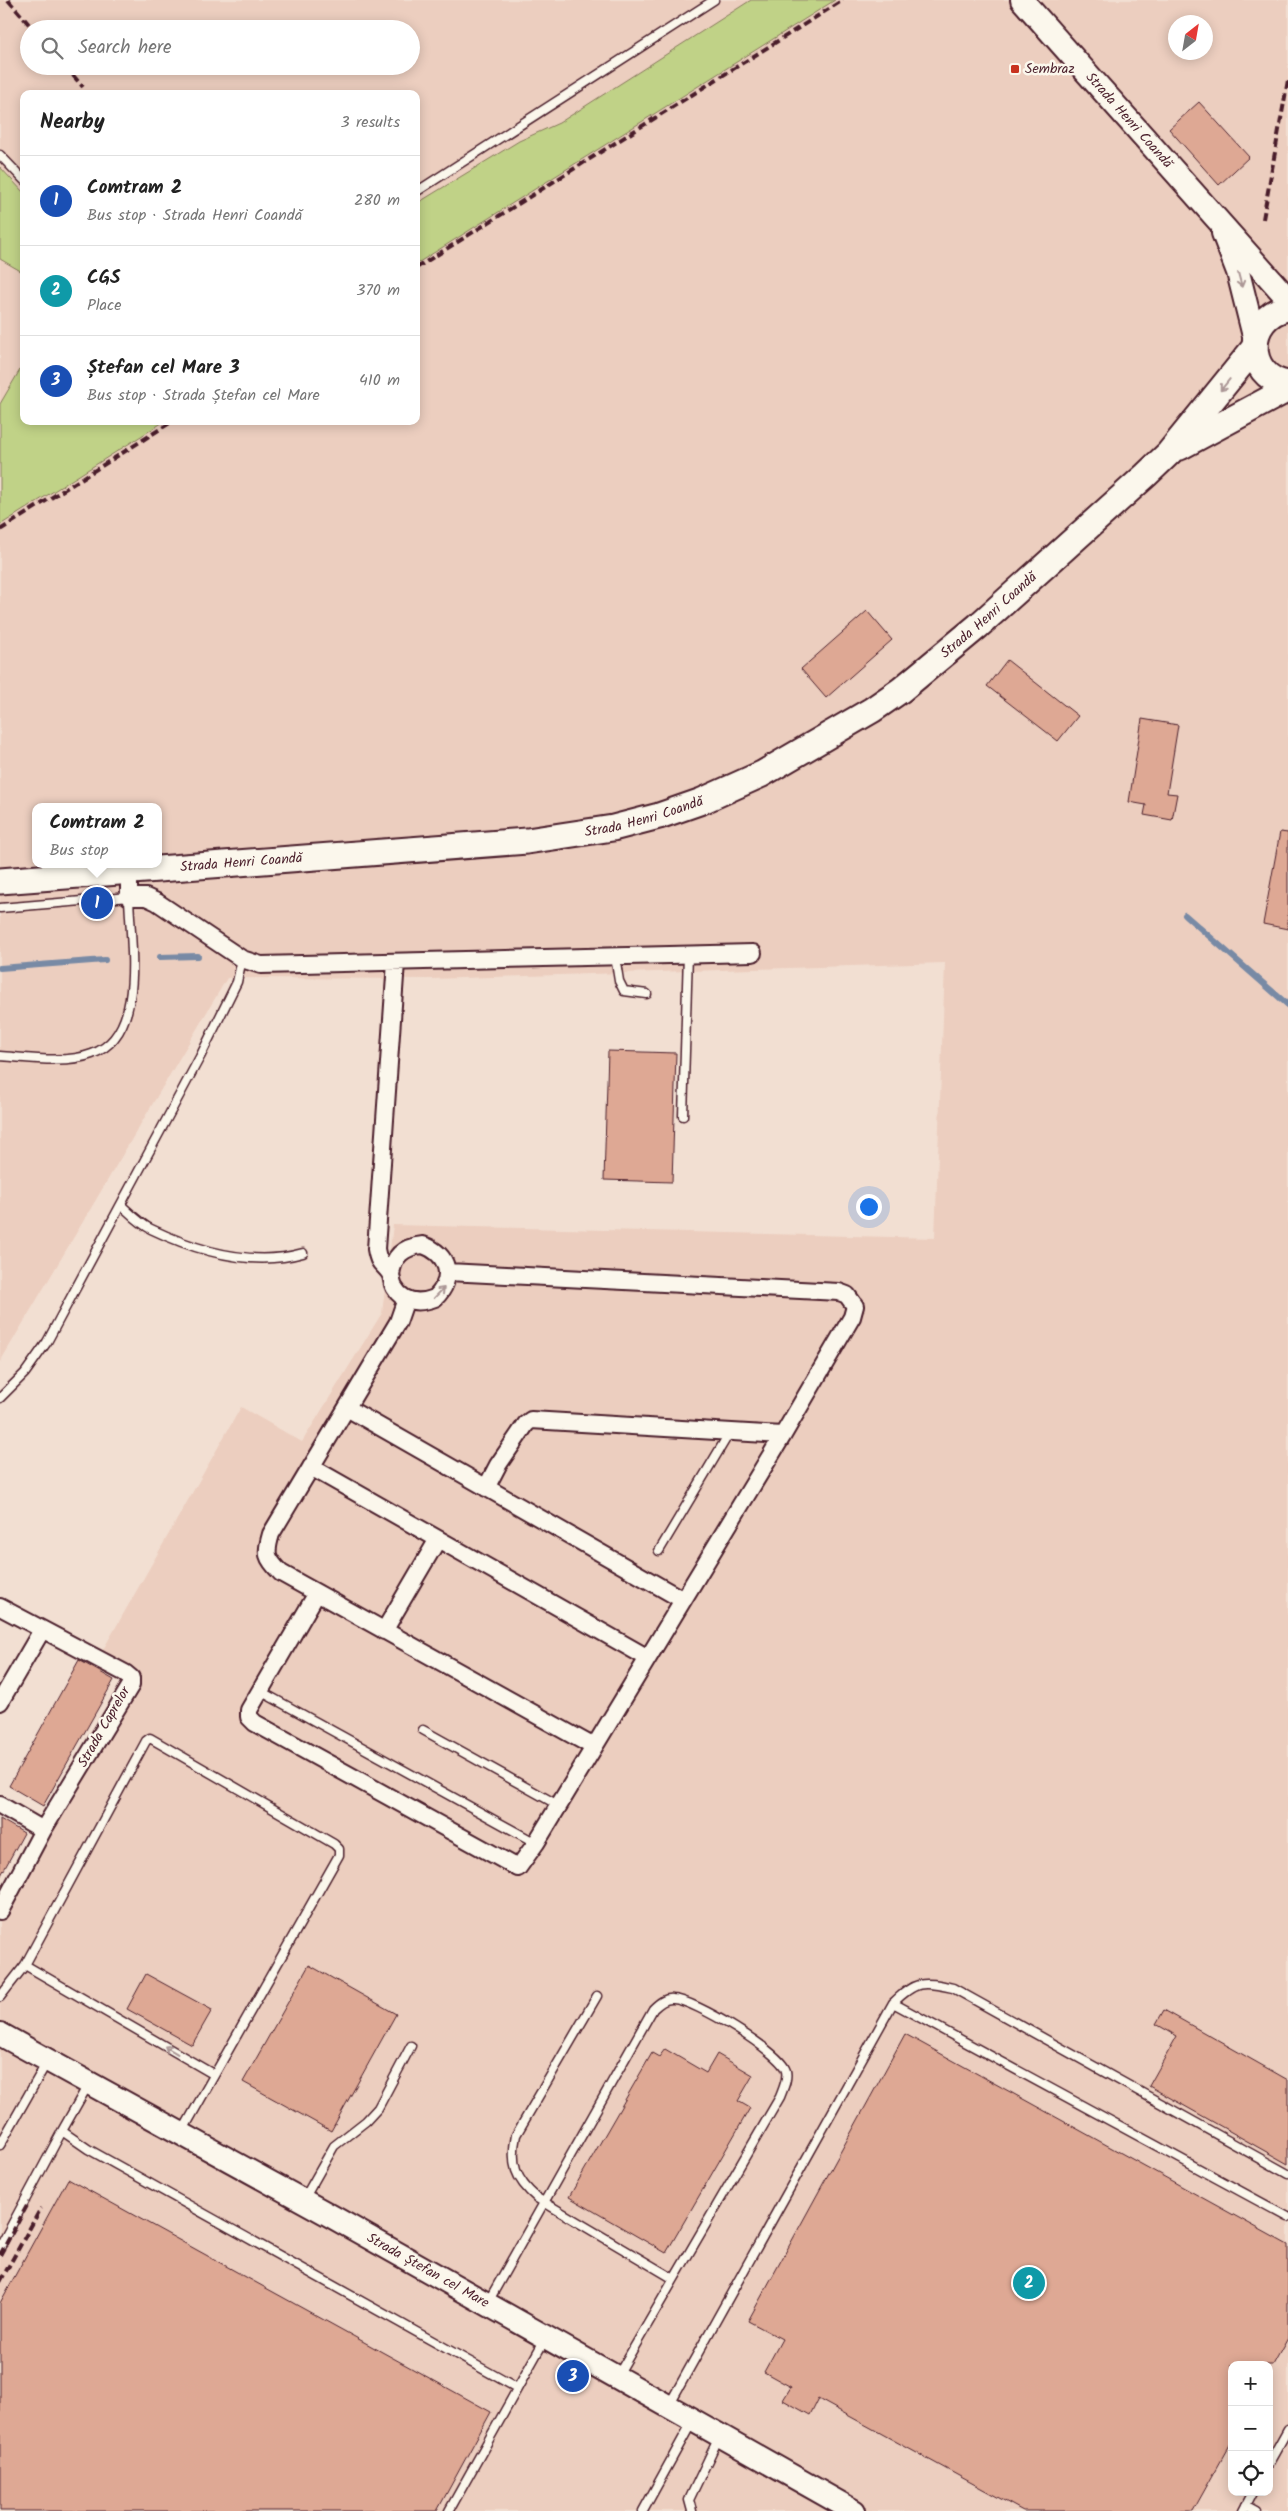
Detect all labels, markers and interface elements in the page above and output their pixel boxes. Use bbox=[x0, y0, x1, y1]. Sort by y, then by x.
north arrow bbox=[1168, 15, 1213, 60]
search box bbox=[20, 20, 420, 75]
text: Search here bbox=[78, 33, 172, 63]
icon: search bbox=[38, 34, 66, 62]
place label: Sembraz bbox=[1025, 58, 1075, 80]
marker: Sembraz bbox=[1009, 63, 1021, 75]
street label: Strada Henri Coandă bbox=[1080, 67, 1179, 174]
text: Nearby bbox=[40, 106, 105, 139]
text: 3 results bbox=[341, 110, 400, 135]
text: Comtram 2 bbox=[87, 173, 182, 203]
text: 1 bbox=[54, 188, 58, 213]
text: 280 m bbox=[354, 188, 400, 213]
text: Bus stop · Strada Henri Coandă bbox=[87, 203, 302, 228]
text: CGS bbox=[87, 263, 121, 293]
one-way arrow bbox=[1236, 271, 1245, 287]
text: 2 bbox=[51, 278, 61, 303]
text: 370 m bbox=[356, 278, 400, 303]
text: Place bbox=[87, 293, 121, 318]
text: Ștefan cel Mare 3 bbox=[87, 353, 240, 383]
text: 3 bbox=[52, 368, 60, 393]
text: 410 m bbox=[359, 368, 400, 393]
one-way arrow bbox=[1219, 378, 1230, 391]
text: Bus stop · Strada Ștefan cel Mare bbox=[87, 383, 320, 408]
street label: Strada Henri Coandă bbox=[935, 566, 1043, 664]
street label: Strada Henri Coandă bbox=[583, 790, 708, 843]
popup bbox=[32, 803, 162, 868]
text: Comtram 2 bbox=[49, 808, 145, 838]
text: Bus stop bbox=[49, 838, 109, 863]
street label: Strada Henri Coandă bbox=[179, 847, 305, 878]
pin: 1 bbox=[81, 884, 113, 922]
your location bbox=[856, 1194, 882, 1220]
one-way arrow bbox=[433, 1287, 445, 1299]
street label: Strada Caprelor bbox=[72, 1681, 137, 1772]
one-way arrow bbox=[164, 2045, 178, 2055]
street label: Strada Ștefan cel Mare bbox=[363, 2227, 494, 2314]
pin: 2 bbox=[1013, 2264, 1045, 2302]
pin: 3 bbox=[557, 2357, 589, 2395]
map controls bbox=[1228, 2361, 1273, 2496]
button: + bbox=[1228, 2361, 1273, 2406]
button: − bbox=[1228, 2406, 1273, 2451]
button: locate bbox=[1228, 2451, 1273, 2496]

